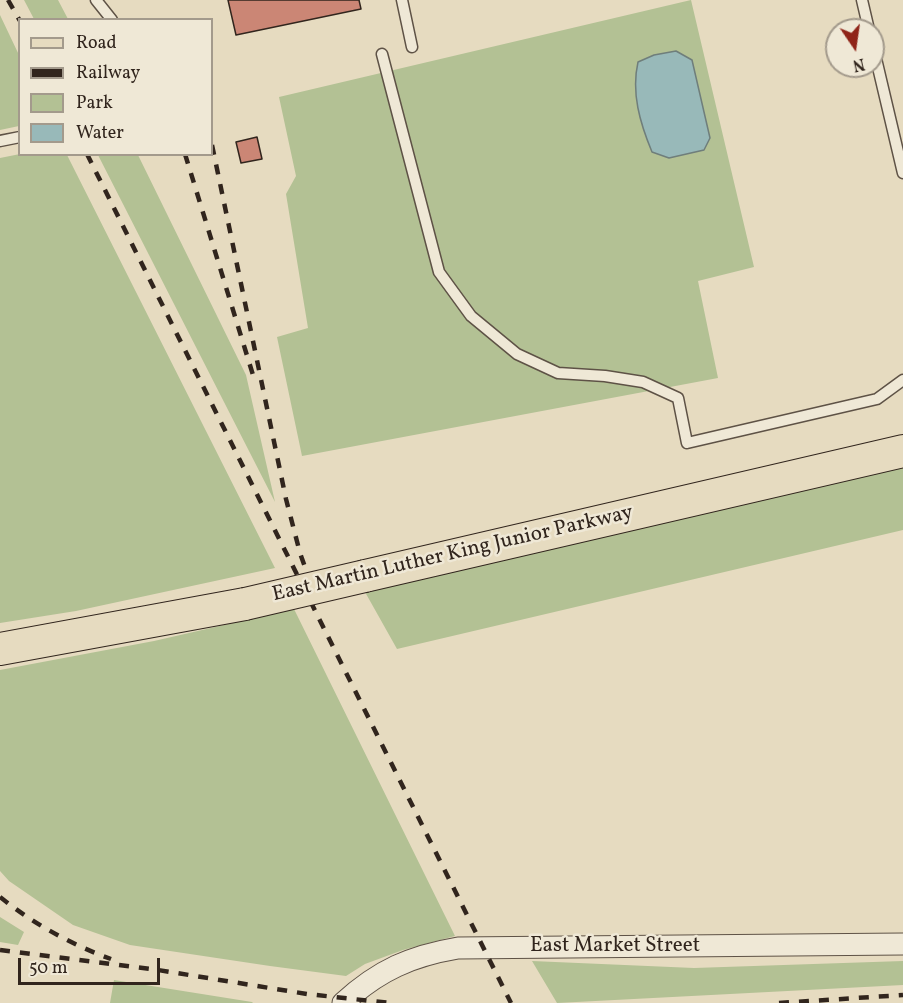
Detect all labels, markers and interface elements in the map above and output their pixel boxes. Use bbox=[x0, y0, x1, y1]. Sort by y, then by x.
legend bbox=[18, 18, 213, 156]
north arrow bbox=[825, 18, 885, 78]
text: Road bbox=[76, 31, 117, 56]
text: N bbox=[850, 52, 867, 76]
text: Railway bbox=[76, 61, 140, 86]
text: Park bbox=[76, 91, 113, 116]
text: Water bbox=[76, 121, 124, 146]
street label: East Martin Luther King Junior Parkway bbox=[270, 501, 636, 609]
street label: East Market Street bbox=[530, 934, 700, 960]
scale bar bbox=[21, 946, 164, 984]
text: 50 m bbox=[29, 956, 68, 981]

